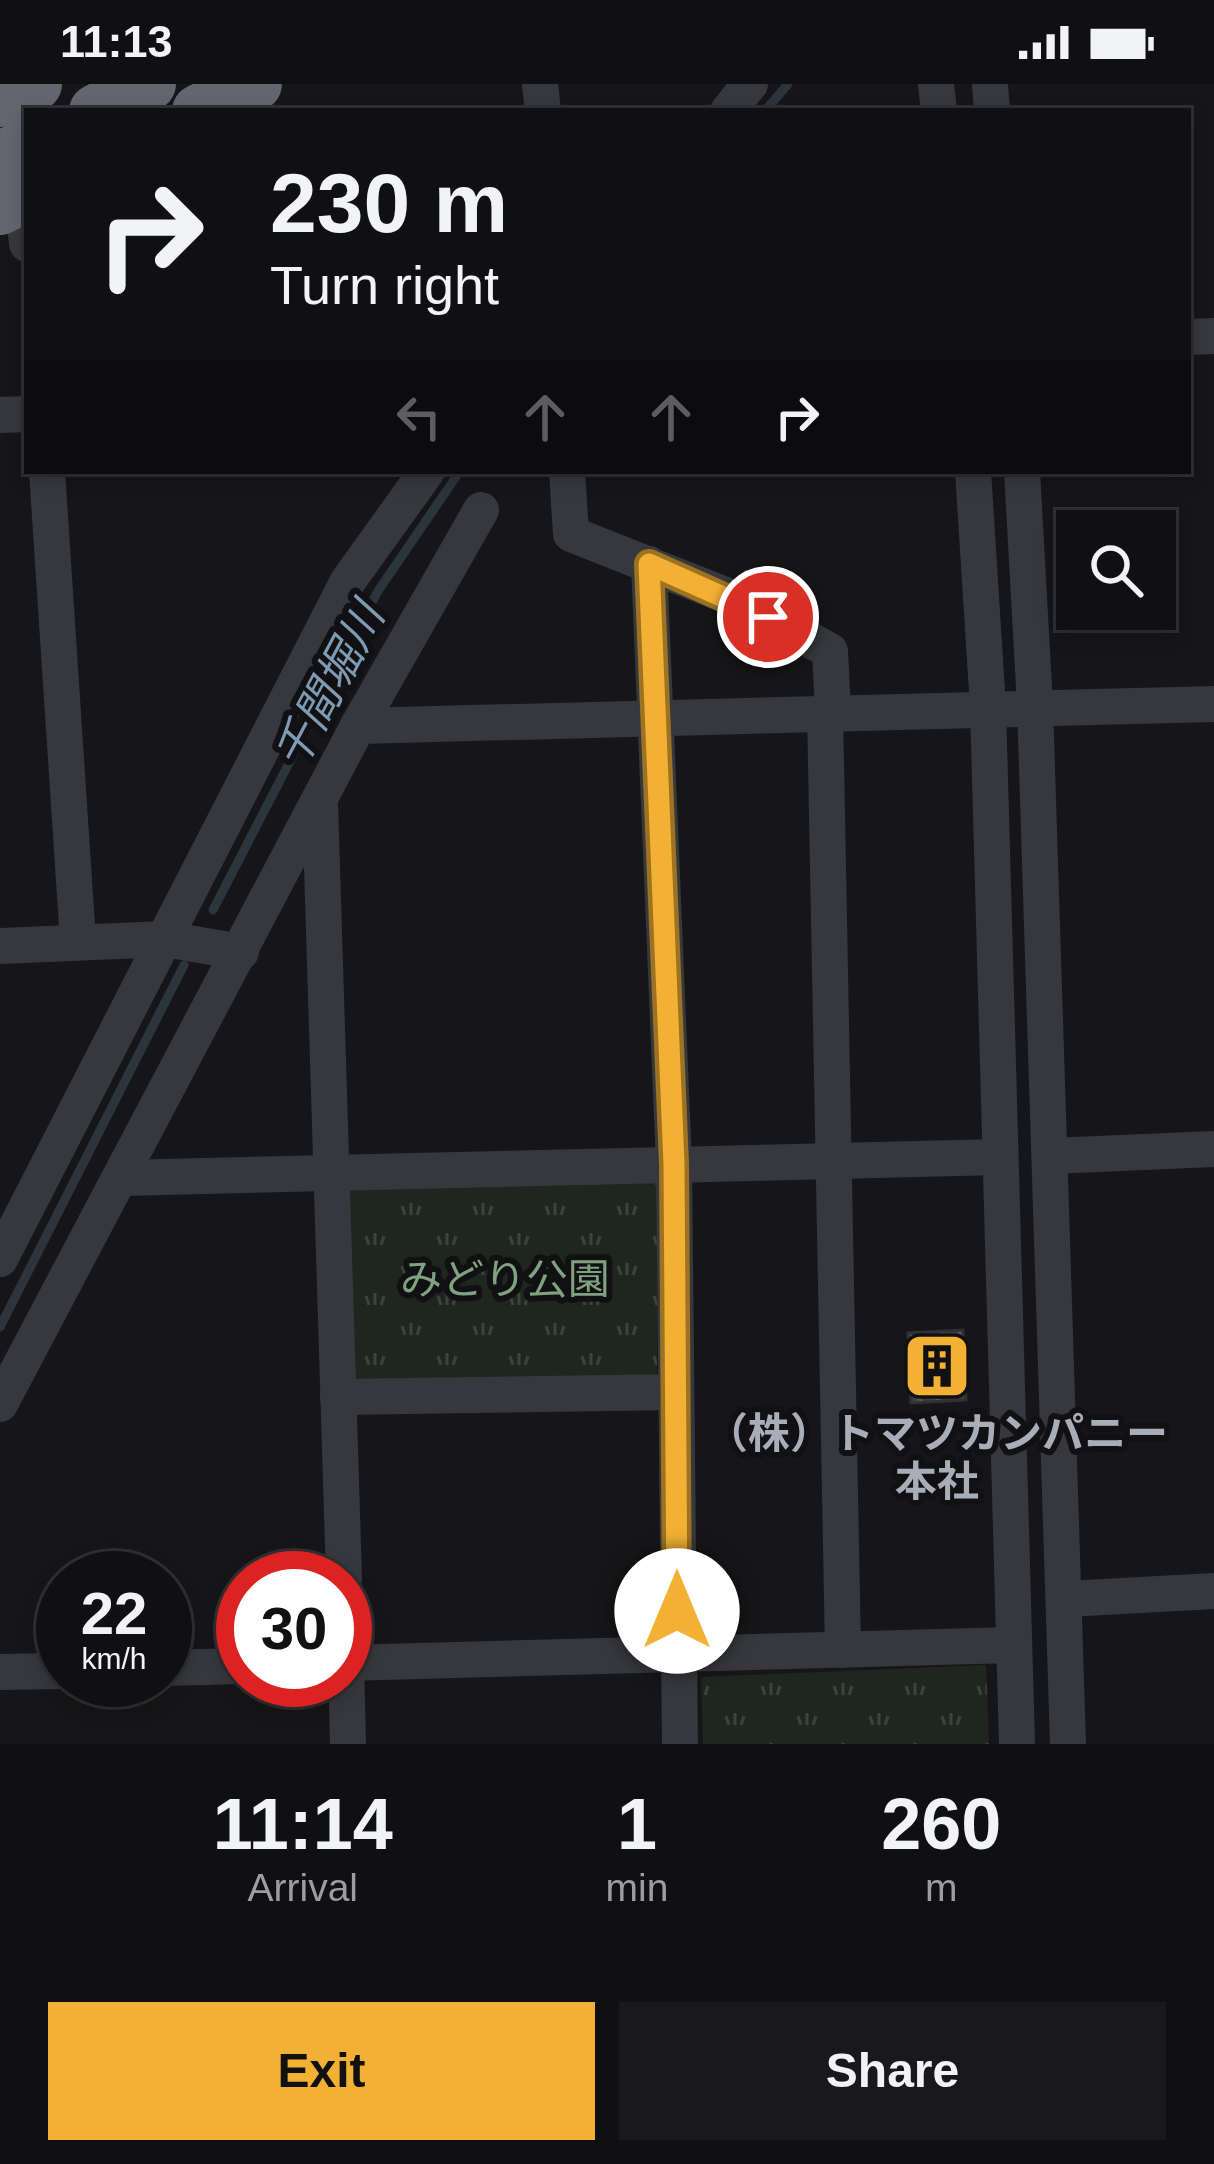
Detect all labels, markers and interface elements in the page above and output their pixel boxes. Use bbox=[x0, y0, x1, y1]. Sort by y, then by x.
text: 11:13 bbox=[60, 16, 173, 67]
icon: right bbox=[72, 156, 228, 312]
text: 230 m bbox=[270, 156, 508, 250]
text: Turn right bbox=[270, 255, 499, 315]
icon: left bbox=[386, 384, 452, 450]
icon: ahead bbox=[512, 384, 578, 450]
icon: ahead bbox=[638, 384, 704, 450]
icon: right bbox=[764, 384, 830, 450]
map controls bbox=[1056, 510, 1176, 630]
button: search bbox=[1056, 510, 1176, 630]
pin bbox=[717, 566, 819, 668]
icon: arrive bbox=[735, 584, 801, 650]
water label: 千間堀川 bbox=[264, 591, 396, 777]
park label: みどり公園 bbox=[400, 1256, 610, 1303]
building icon: （株）トマツカンパニー 本社 bbox=[902, 1331, 972, 1401]
place label: （株）トマツカンパニー 本社 bbox=[706, 1410, 1168, 1505]
position arrow bbox=[614, 1548, 740, 1674]
speed limit sign: 30 bbox=[216, 1551, 372, 1707]
text: 22 bbox=[81, 1580, 147, 1647]
text: km/h bbox=[81, 1642, 147, 1675]
text: 11:14 bbox=[213, 1784, 393, 1864]
text: 1 bbox=[617, 1784, 657, 1864]
text: 260 bbox=[881, 1784, 1001, 1864]
text: Arrival bbox=[248, 1866, 358, 1909]
text: min bbox=[606, 1866, 668, 1909]
text: m bbox=[925, 1866, 957, 1909]
button: Exit bbox=[48, 2002, 595, 2140]
button: Share bbox=[619, 2002, 1166, 2140]

